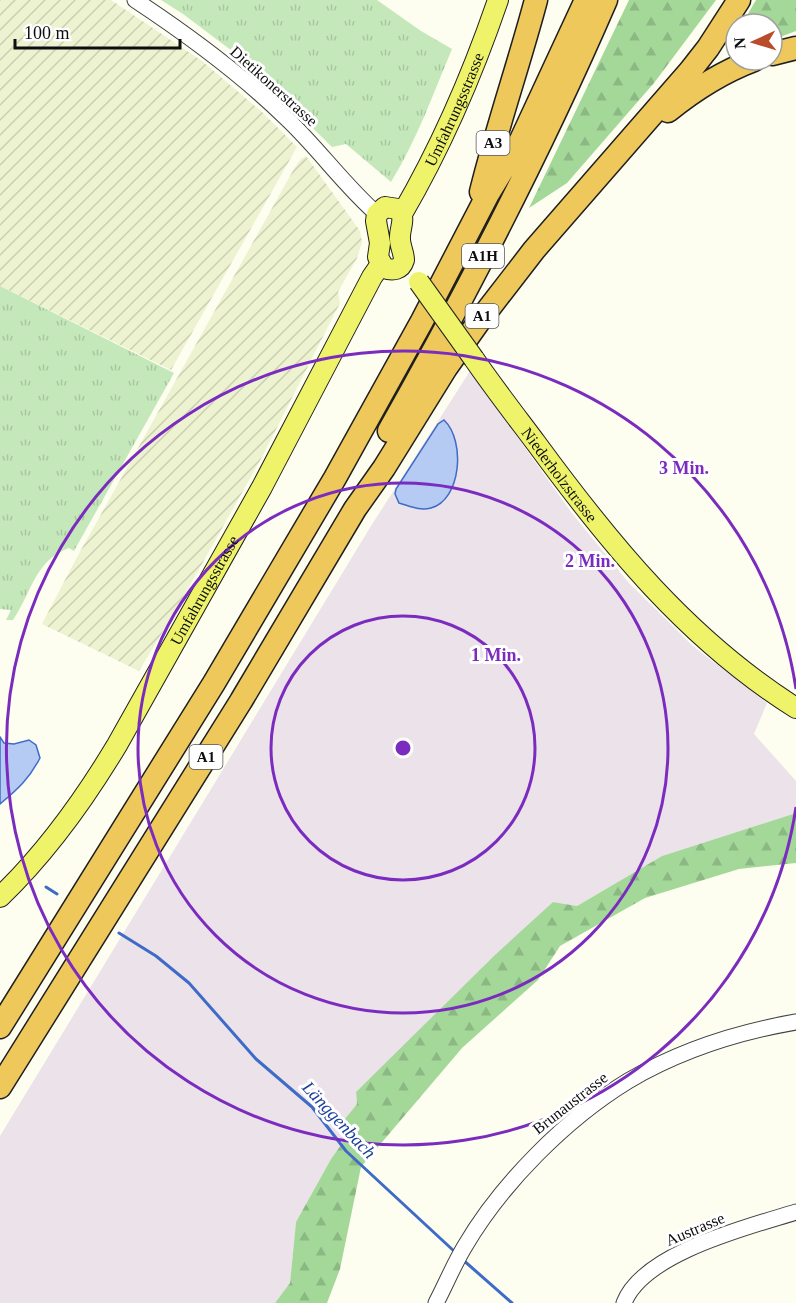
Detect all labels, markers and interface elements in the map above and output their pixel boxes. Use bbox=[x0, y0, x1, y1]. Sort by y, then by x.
scale bar bbox=[15, 12, 180, 50]
north arrow bbox=[724, 12, 784, 72]
text: 100 m bbox=[24, 23, 70, 43]
text: N bbox=[731, 36, 748, 49]
street label: Dietikonerstrasse bbox=[227, 43, 321, 129]
street label: Umfahrungsstrasse bbox=[421, 50, 487, 169]
road number: A3 bbox=[476, 131, 510, 155]
road number: A1H bbox=[462, 244, 504, 268]
road number: A1 bbox=[466, 304, 498, 328]
street label: Niederholzstrasse bbox=[519, 424, 601, 525]
text: 3 Min. bbox=[659, 458, 709, 478]
street label: Umfahrungsstrasse bbox=[167, 532, 241, 648]
text: 2 Min. bbox=[565, 551, 615, 571]
text: 1 Min. bbox=[471, 645, 521, 665]
centre of rings bbox=[393, 738, 413, 758]
road number: A1 bbox=[190, 745, 222, 769]
street label: Brunaustrasse bbox=[529, 1069, 611, 1137]
water label: Länggenbach bbox=[298, 1077, 380, 1163]
street label: Austrasse bbox=[663, 1209, 727, 1249]

